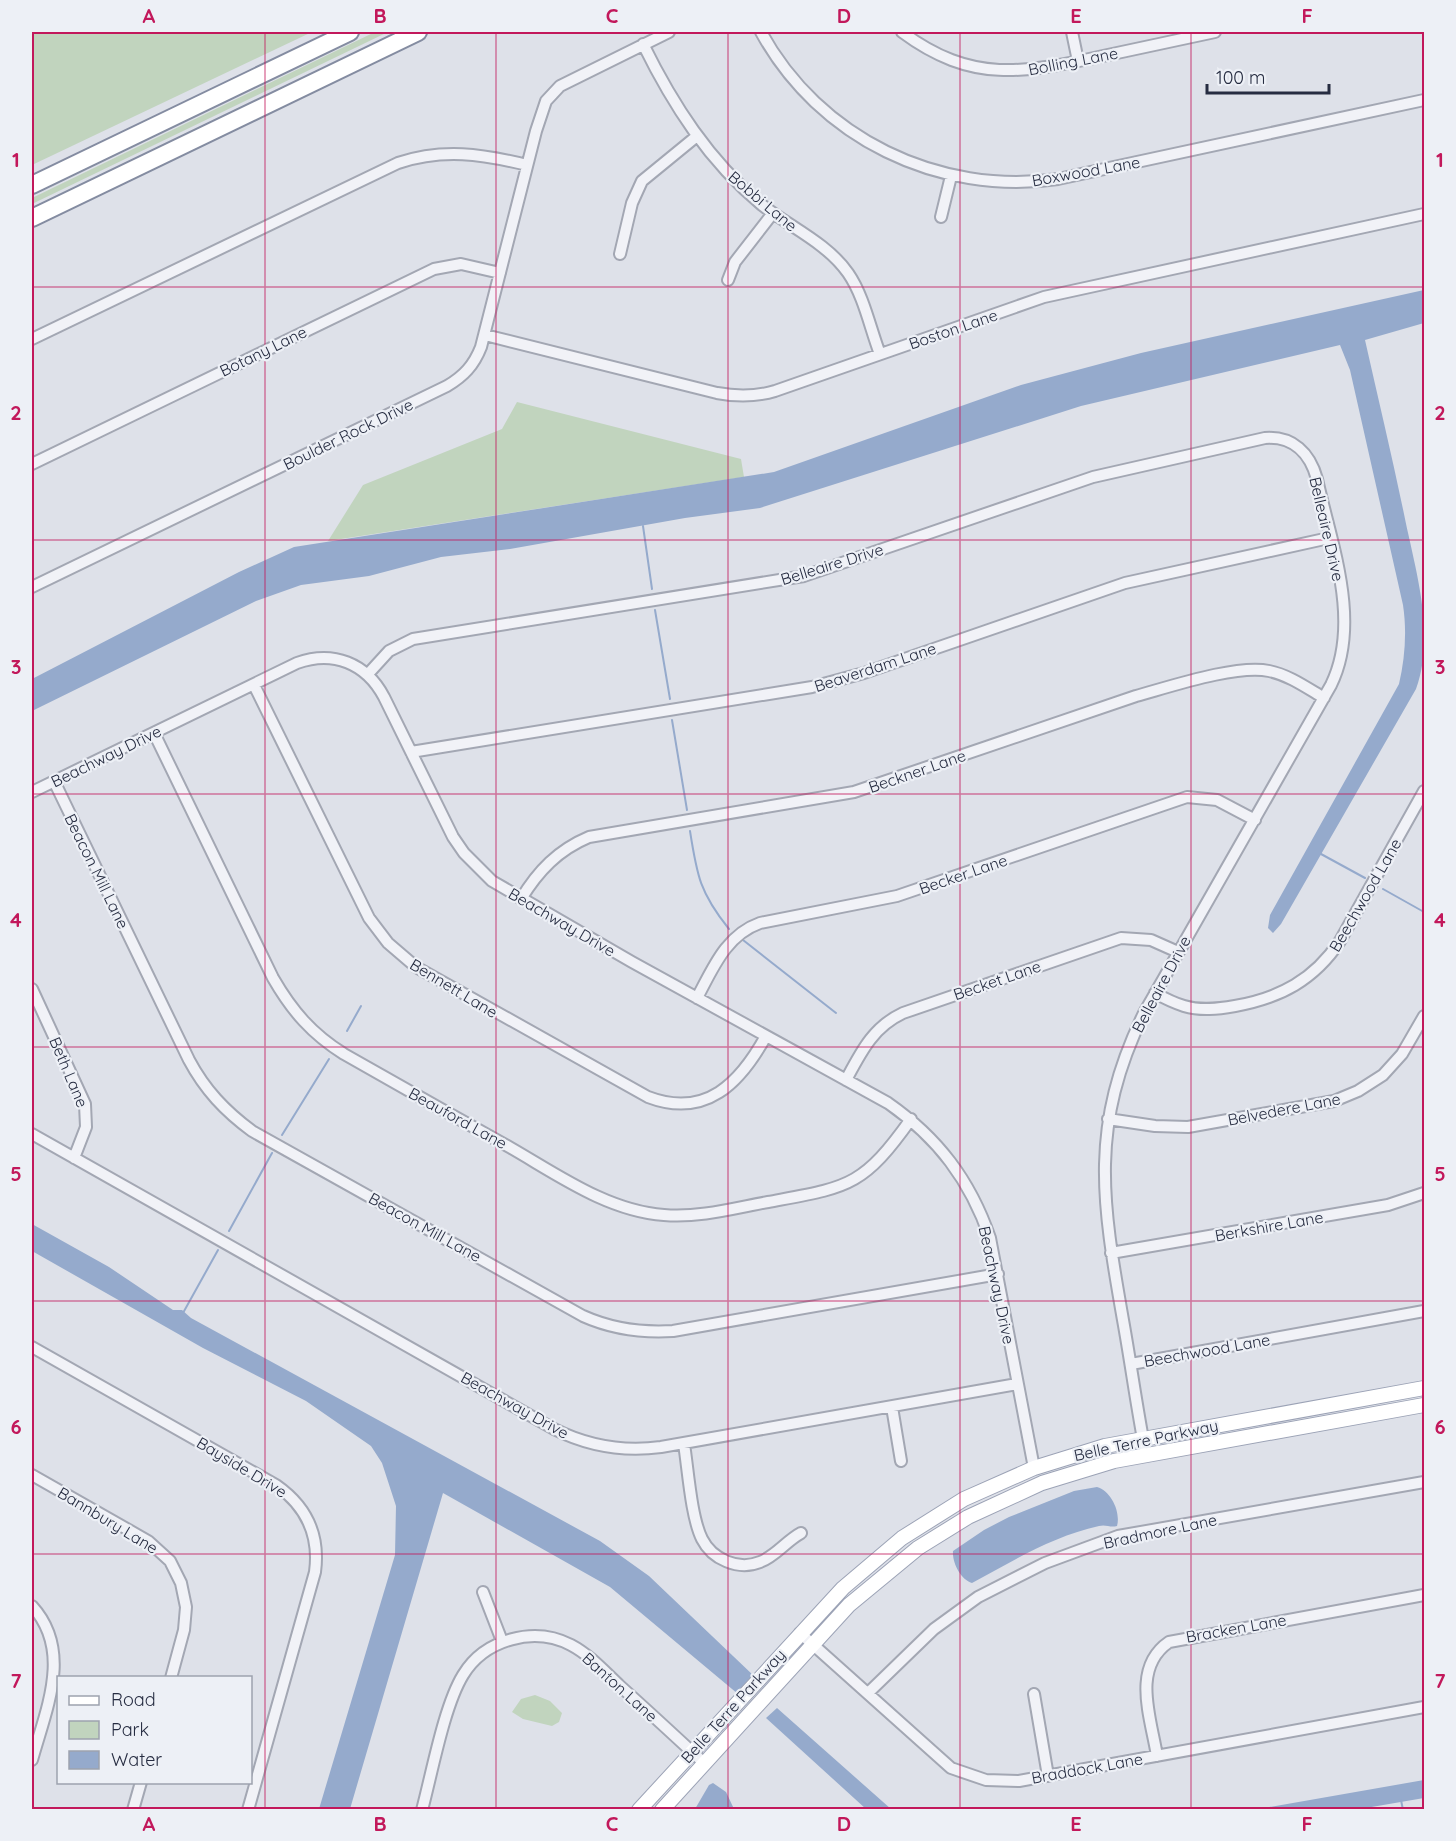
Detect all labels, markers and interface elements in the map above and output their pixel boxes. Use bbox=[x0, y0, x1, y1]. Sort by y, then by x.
text: A bbox=[143, 3, 156, 28]
text: B bbox=[373, 3, 387, 28]
text: C bbox=[606, 3, 619, 28]
text: D bbox=[837, 3, 851, 28]
text: E bbox=[1070, 3, 1082, 28]
text: F bbox=[1301, 3, 1313, 28]
street label: Bolling Lane bbox=[1026, 43, 1120, 79]
scale bar bbox=[1207, 57, 1328, 95]
text: 100 m bbox=[1216, 66, 1265, 89]
text: 1 bbox=[12, 147, 20, 172]
text: 1 bbox=[1436, 147, 1444, 172]
street label: Boxwood Lane bbox=[1030, 152, 1142, 190]
street label: Bobbi Lane bbox=[724, 166, 802, 236]
street label: Boston Lane bbox=[906, 304, 1000, 354]
street label: Botany Lane bbox=[216, 321, 310, 381]
street label: Boulder Rock Drive bbox=[280, 394, 416, 474]
text: 2 bbox=[10, 400, 22, 425]
text: 2 bbox=[1434, 400, 1446, 425]
street label: Belleaire Drive bbox=[1305, 475, 1349, 583]
street label: Belleaire Drive bbox=[778, 539, 886, 589]
street label: Beaverdam Lane bbox=[811, 638, 939, 696]
text: 3 bbox=[11, 654, 21, 679]
text: 3 bbox=[1435, 654, 1445, 679]
street label: Beachway Drive bbox=[48, 721, 164, 791]
street label: Beckner Lane bbox=[866, 745, 968, 797]
street label: Beacon Mill Lane bbox=[60, 810, 134, 932]
street label: Beechwood Lane bbox=[1324, 835, 1406, 955]
street label: Becker Lane bbox=[916, 850, 1010, 898]
street label: Beachway Drive bbox=[505, 883, 619, 961]
text: 4 bbox=[10, 907, 22, 932]
text: 4 bbox=[1434, 907, 1446, 932]
street label: Belleaire Drive bbox=[1127, 932, 1195, 1036]
street label: Bennett Lane bbox=[407, 954, 501, 1022]
street label: Becket Lane bbox=[951, 956, 1043, 1004]
street label: Beth Lane bbox=[45, 1034, 93, 1110]
street label: Beauford Lane bbox=[405, 1083, 511, 1153]
street label: Belvedere Lane bbox=[1226, 1088, 1342, 1130]
text: 5 bbox=[10, 1161, 22, 1186]
text: 5 bbox=[1434, 1161, 1446, 1186]
street label: Beacon Mill Lane bbox=[365, 1188, 485, 1266]
street label: Berkshire Lane bbox=[1213, 1207, 1325, 1245]
street label: Beachway Drive bbox=[975, 1224, 1019, 1346]
street label: Beechwood Lane bbox=[1142, 1329, 1272, 1371]
street label: Beachway Drive bbox=[458, 1367, 572, 1443]
text: 6 bbox=[10, 1414, 22, 1439]
text: 6 bbox=[1434, 1414, 1446, 1439]
street label: Belle Terre Parkway bbox=[1072, 1415, 1220, 1465]
street label: Bayside Drive bbox=[193, 1432, 291, 1502]
street label: Bannbury Lane bbox=[54, 1482, 162, 1558]
street label: Bradmore Lane bbox=[1101, 1509, 1219, 1553]
street label: Bracken Lane bbox=[1184, 1609, 1288, 1647]
street label: Belle Terre Parkway bbox=[676, 1645, 790, 1767]
street label: Banton Lane bbox=[578, 1648, 662, 1726]
text: 7 bbox=[11, 1668, 22, 1693]
text: 7 bbox=[1435, 1668, 1446, 1693]
legend bbox=[57, 1676, 252, 1784]
text: Road bbox=[111, 1688, 156, 1711]
text: Park bbox=[111, 1718, 149, 1741]
text: Water bbox=[111, 1748, 162, 1771]
street label: Braddock Lane bbox=[1030, 1748, 1144, 1788]
text: A bbox=[143, 1811, 156, 1836]
text: B bbox=[373, 1811, 387, 1836]
text: C bbox=[606, 1811, 619, 1836]
text: D bbox=[837, 1811, 851, 1836]
text: E bbox=[1070, 1811, 1082, 1836]
text: F bbox=[1301, 1811, 1313, 1836]

